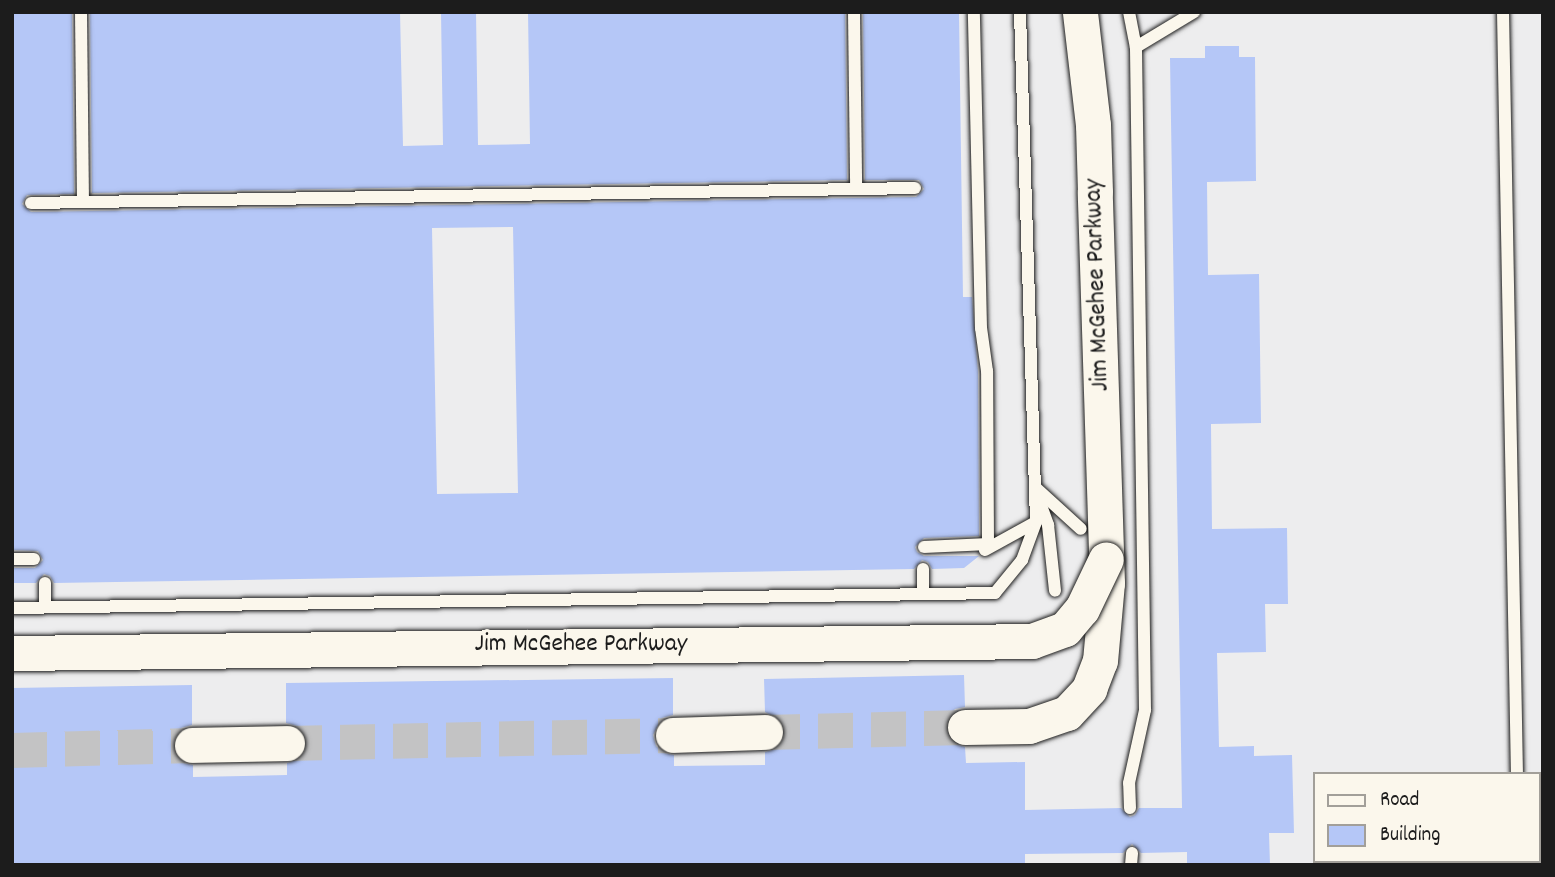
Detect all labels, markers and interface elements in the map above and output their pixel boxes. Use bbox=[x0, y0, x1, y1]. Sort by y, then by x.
street label: Jim McGehee Parkway bbox=[1079, 178, 1117, 392]
street label: Jim McGehee Parkway bbox=[475, 629, 687, 661]
legend bbox=[1314, 772, 1541, 863]
text: Road bbox=[1380, 786, 1419, 816]
text: Building bbox=[1380, 821, 1440, 851]

